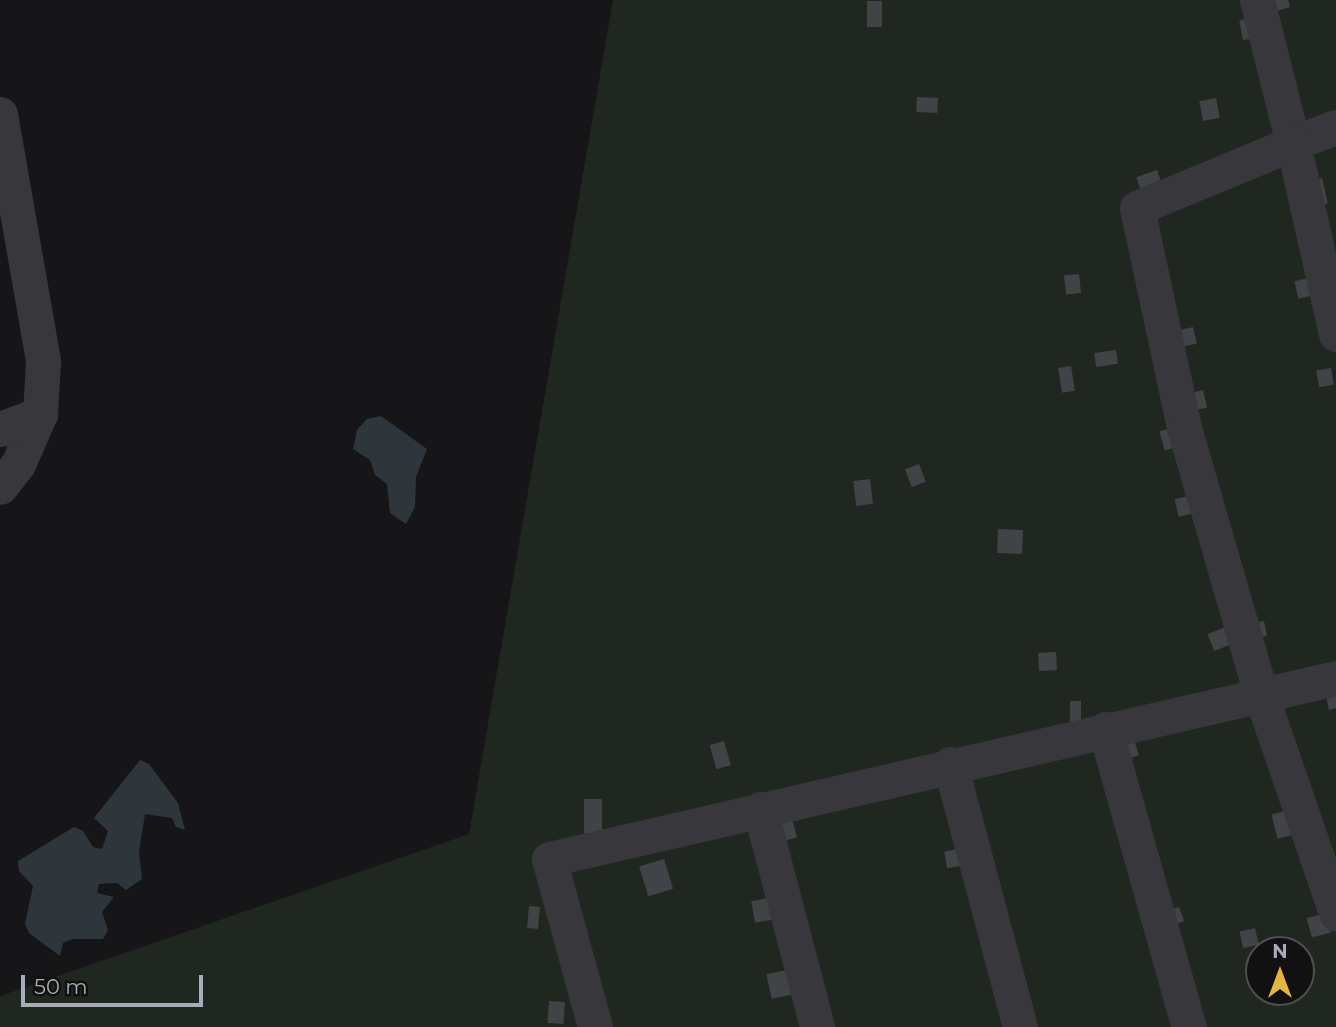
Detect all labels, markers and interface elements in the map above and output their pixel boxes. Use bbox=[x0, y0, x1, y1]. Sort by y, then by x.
north arrow bbox=[1245, 936, 1315, 1006]
text: N bbox=[1272, 940, 1288, 963]
scale bar bbox=[24, 960, 206, 1004]
text: 50 m bbox=[34, 974, 88, 999]

